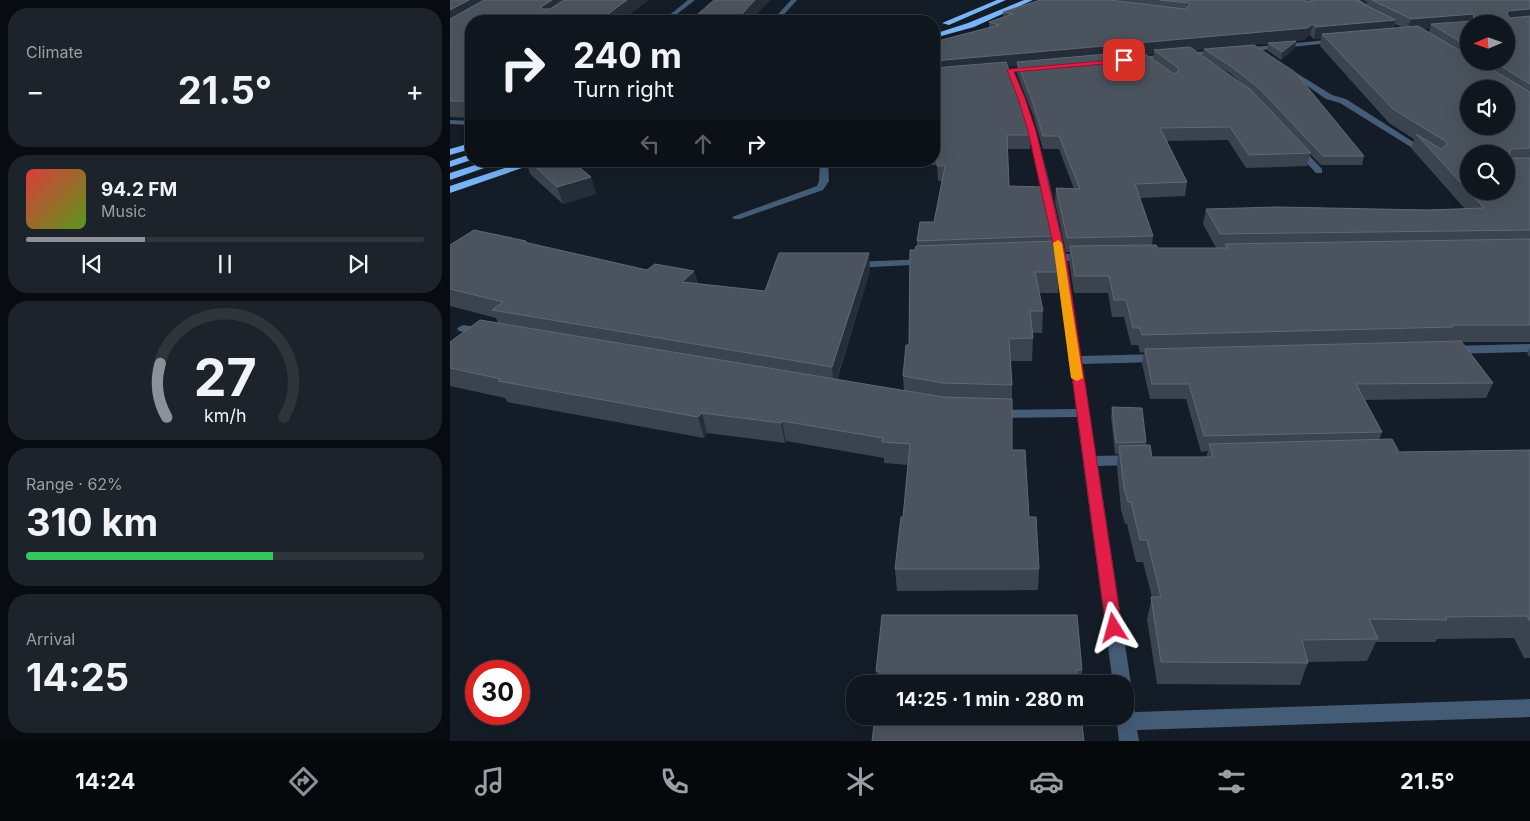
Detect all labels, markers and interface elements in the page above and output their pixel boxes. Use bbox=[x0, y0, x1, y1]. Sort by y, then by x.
north arrow bbox=[1460, 15, 1515, 70]
map controls bbox=[1460, 15, 1515, 200]
text: 240 m bbox=[573, 34, 682, 76]
icon: right bbox=[490, 35, 555, 100]
pin bbox=[1103, 39, 1145, 81]
text: Climate bbox=[26, 42, 83, 62]
icon: arrive bbox=[1110, 46, 1138, 74]
text: 21.5° bbox=[178, 67, 272, 113]
text: − bbox=[26, 74, 45, 108]
text: + bbox=[405, 74, 424, 108]
text: Turn right bbox=[573, 76, 674, 102]
button: sound bbox=[1460, 80, 1515, 135]
icon: left bbox=[636, 130, 664, 158]
icon: ahead bbox=[689, 130, 717, 158]
icon: right bbox=[742, 130, 770, 158]
button: search bbox=[1460, 145, 1515, 200]
text: 94.2 FM bbox=[101, 178, 177, 201]
text: Music bbox=[101, 201, 146, 221]
icon: previous bbox=[78, 250, 106, 278]
icon: pause bbox=[211, 250, 239, 278]
icon: next bbox=[344, 250, 372, 278]
text: 27 bbox=[194, 346, 257, 409]
text: km/h bbox=[204, 405, 246, 426]
text: Range · 62% bbox=[26, 474, 123, 494]
text: 310 km bbox=[26, 499, 158, 545]
position arrow bbox=[1087, 601, 1139, 653]
text: Arrival bbox=[26, 629, 75, 649]
text: 14:25 bbox=[26, 654, 129, 700]
speed limit sign: 30 bbox=[465, 660, 530, 725]
text: 14:25 · 1 min · 280 m bbox=[896, 688, 1084, 711]
icon: directions bbox=[286, 764, 321, 799]
icon: music bbox=[472, 764, 507, 799]
icon: phone bbox=[657, 764, 692, 799]
icon: climate bbox=[843, 764, 878, 799]
icon: car bbox=[1029, 764, 1064, 799]
icon: filters bbox=[1214, 764, 1249, 799]
text: 14:24 bbox=[75, 768, 135, 794]
text: 21.5° bbox=[1400, 768, 1455, 794]

